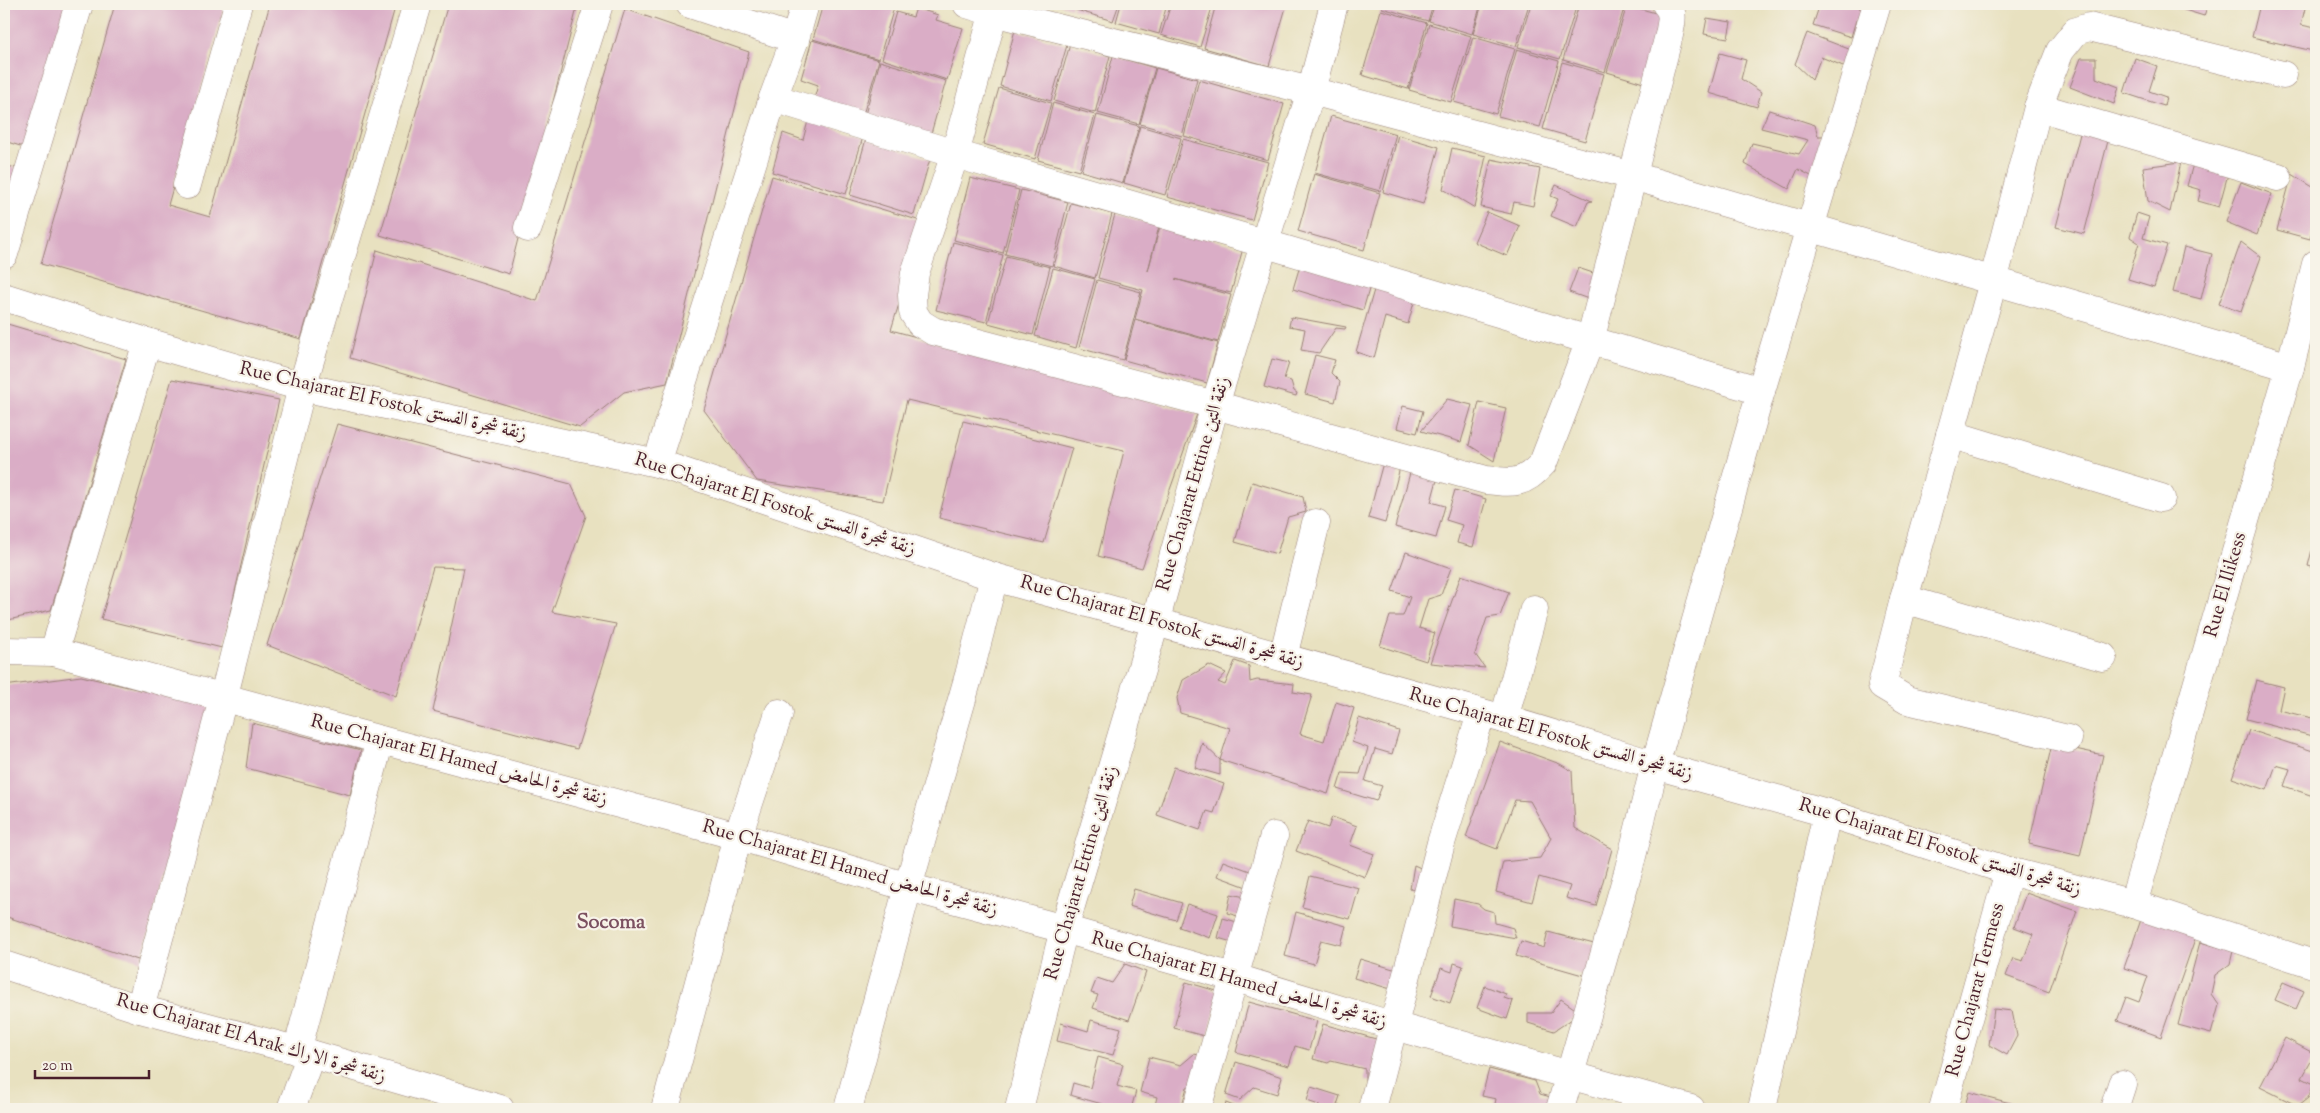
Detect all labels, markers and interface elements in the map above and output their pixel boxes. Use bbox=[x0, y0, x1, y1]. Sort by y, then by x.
street label: Rue Chajarat El Fostok زنقة شجرة الفستق bbox=[237, 356, 529, 448]
street label: Rue Chajarat Ettine زنقة التين bbox=[1150, 374, 1238, 594]
street label: Rue Chajarat El Fostok زنقة شجرة الفستق bbox=[631, 447, 919, 563]
street label: Rue El Ilikess bbox=[2198, 529, 2254, 641]
street label: Rue Chajarat El Fostok زنقة شجرة الفستق bbox=[1017, 569, 1307, 677]
street label: Rue Chajarat El Fostok زنقة شجرة الفستق bbox=[1406, 681, 1696, 789]
street label: Rue Chajarat El Hamed زنقة شجرة الحامض bbox=[307, 708, 611, 814]
street label: Rue Chajarat Ettine زنقة التين bbox=[1038, 763, 1126, 983]
street label: Rue Chajarat El Fostok زنقة شجرة الفستق bbox=[1795, 792, 2085, 904]
street label: Rue Chajarat El Hamed زنقة شجرة الحامض bbox=[699, 814, 1001, 924]
street label: Rue Chajarat Termess bbox=[1940, 900, 2012, 1080]
district label: Socoma bbox=[577, 909, 646, 938]
street label: Rue Chajarat El Hamed زنقة شجرة الحامض bbox=[1088, 926, 1390, 1036]
street label: Rue Chajarat El Arak زنقة شجرة الاراك bbox=[113, 988, 389, 1090]
scale bar bbox=[35, 1048, 149, 1080]
text: 20 m bbox=[42, 1056, 73, 1077]

